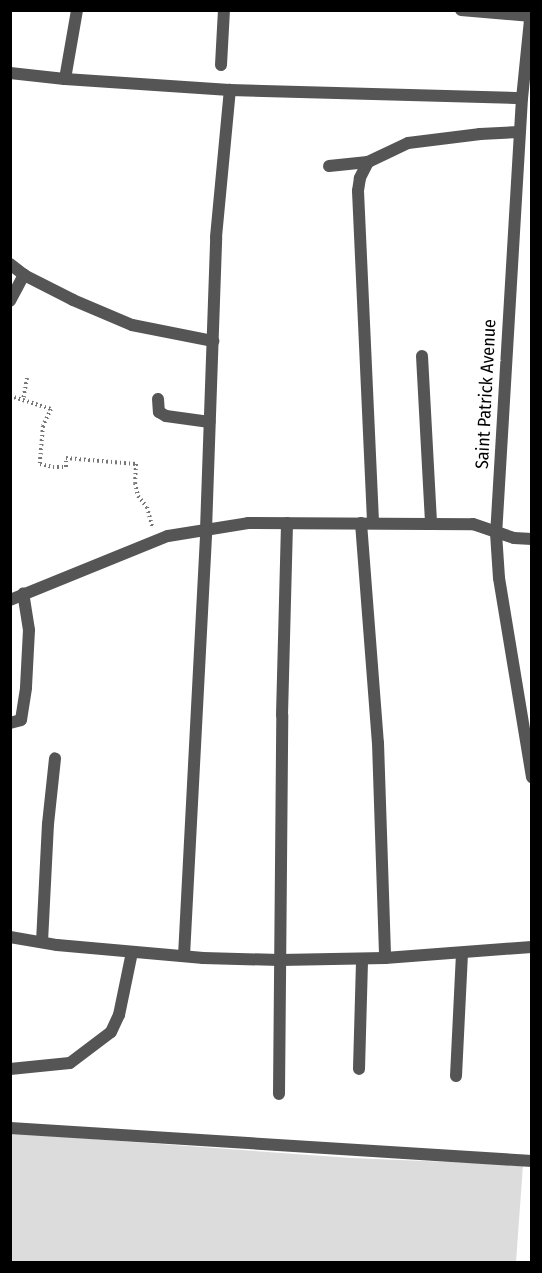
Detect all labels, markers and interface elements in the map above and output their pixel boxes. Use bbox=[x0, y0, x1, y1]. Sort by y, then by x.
street label: Saint Patrick Avenue bbox=[471, 318, 501, 470]

